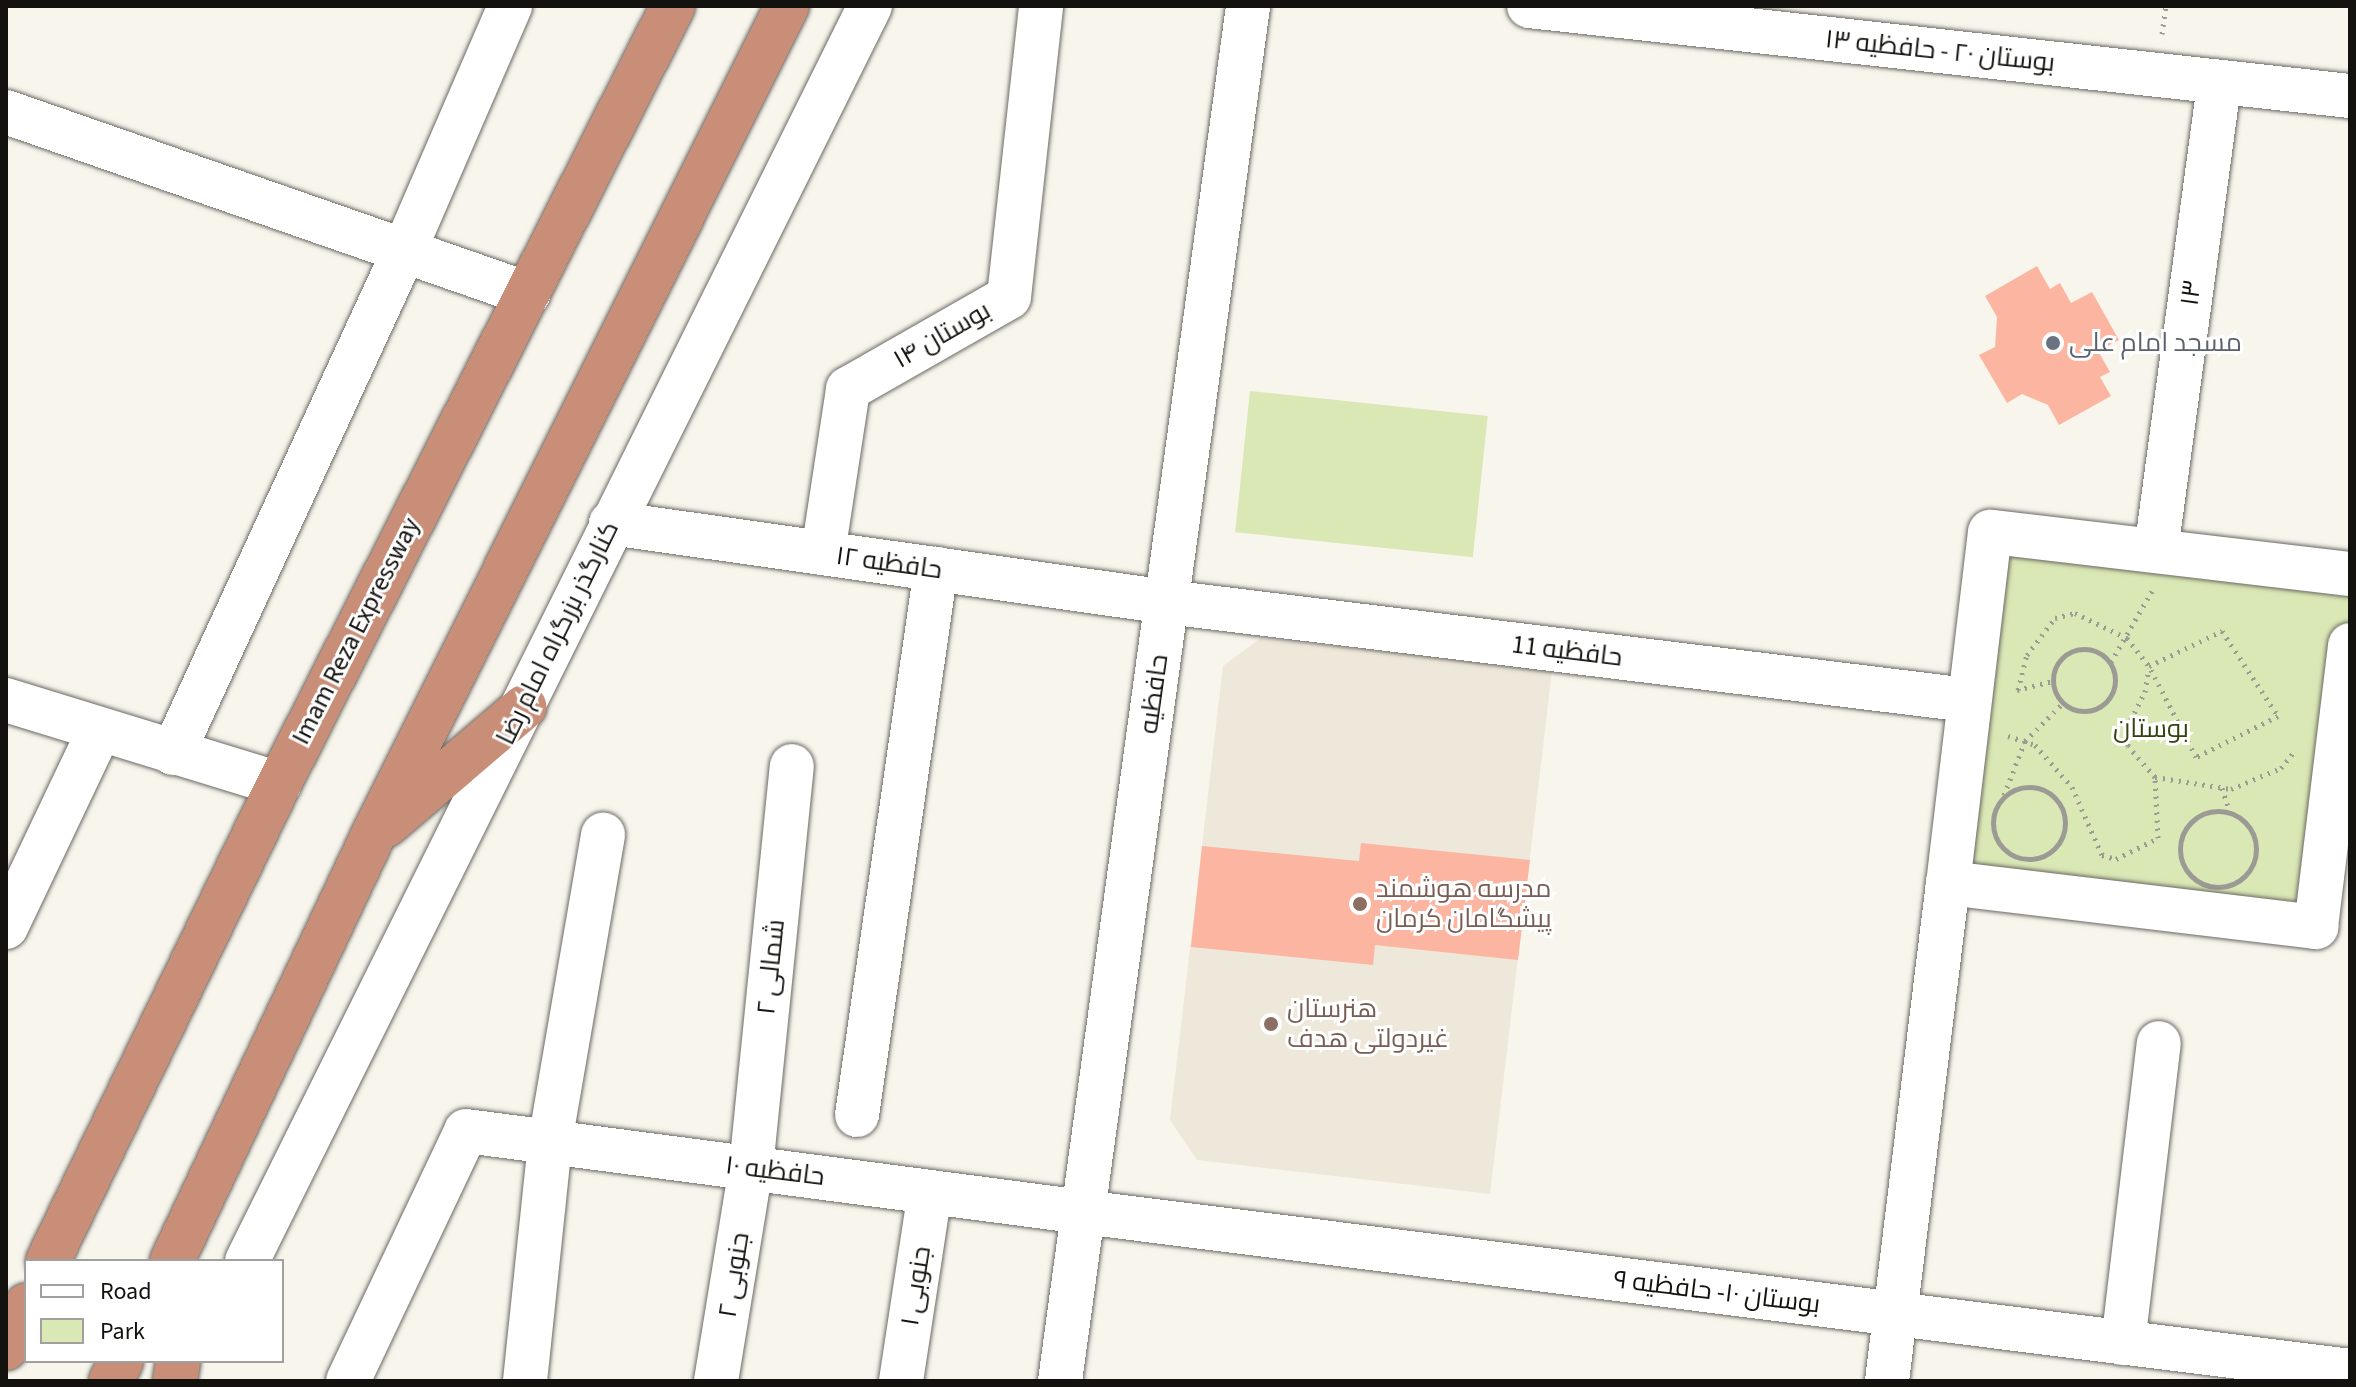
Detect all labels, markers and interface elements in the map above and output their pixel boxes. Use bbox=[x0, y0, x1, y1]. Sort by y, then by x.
street label: بوستان ۲۰ - حافظیه ۱۳ bbox=[1824, 23, 2056, 79]
street label: ۱۳ bbox=[2174, 278, 2208, 308]
street label: بوستان ۱۴ bbox=[888, 295, 996, 375]
place label: مسجد امام علی bbox=[2069, 327, 2242, 359]
marker: مسجد امام علی bbox=[2044, 334, 2062, 352]
street label: Imam Reza Expressway bbox=[285, 512, 427, 750]
street label: کنارگذر بزرگراه امام رضا bbox=[490, 516, 626, 750]
street label: حافظیه ۱۲ bbox=[834, 540, 944, 586]
street label: حافظیه 11 bbox=[1510, 629, 1624, 673]
street label: حافظیه bbox=[1133, 652, 1175, 736]
park label: بوستان bbox=[2113, 713, 2189, 745]
place label: مدرسه هوشمند پیشگامان کرمان bbox=[1376, 873, 1552, 934]
marker: مدرسه هوشمند پیشگامان کرمان bbox=[1351, 895, 1369, 913]
street label: ۲ شمالی bbox=[750, 918, 792, 1016]
place label: هنرستان غیردولتی هدف bbox=[1287, 993, 1449, 1054]
marker: هنرستان غیردولتی هدف bbox=[1262, 1015, 1280, 1033]
street label: حافظیه ۱۰ bbox=[724, 1149, 826, 1193]
street label: ۲ جنوبی bbox=[712, 1230, 756, 1320]
street label: ۱ جنوبی bbox=[894, 1244, 938, 1328]
legend bbox=[24, 1259, 284, 1363]
street label: بوستان ۱۰- حافظیه ۹ bbox=[1612, 1264, 1822, 1320]
text: Road bbox=[100, 1274, 152, 1309]
text: Park bbox=[100, 1314, 145, 1349]

